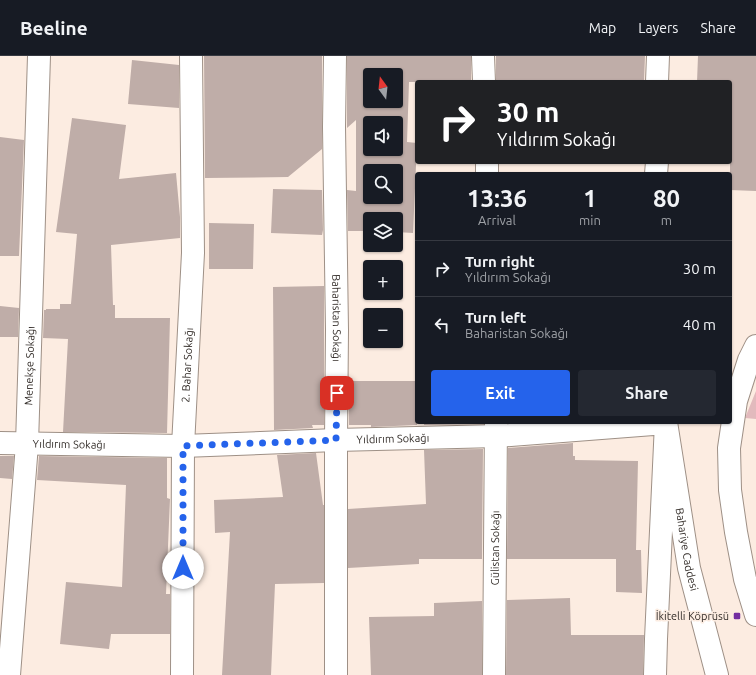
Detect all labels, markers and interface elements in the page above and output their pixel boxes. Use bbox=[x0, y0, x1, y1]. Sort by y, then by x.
text: Beeline bbox=[20, 17, 88, 39]
text: Map bbox=[589, 20, 616, 36]
text: Layers bbox=[638, 20, 678, 36]
text: Share bbox=[700, 20, 736, 36]
north arrow bbox=[363, 68, 403, 108]
map controls bbox=[363, 68, 403, 348]
icon: right bbox=[431, 96, 483, 148]
text: 30 m bbox=[497, 96, 559, 127]
button: sound bbox=[363, 116, 403, 156]
text: Yıldırım Sokağı bbox=[497, 129, 616, 149]
button: search bbox=[363, 164, 403, 204]
text: 13:36 bbox=[467, 185, 527, 212]
text: 1 bbox=[583, 185, 597, 212]
text: 80 bbox=[653, 185, 680, 212]
button: layers bbox=[363, 212, 403, 252]
text: Arrival bbox=[478, 213, 516, 227]
text: min bbox=[579, 213, 601, 227]
text: m bbox=[661, 213, 672, 227]
text: Turn right bbox=[465, 253, 535, 270]
icon: right bbox=[431, 258, 453, 280]
button: + bbox=[363, 260, 403, 300]
text: 30 m bbox=[683, 260, 716, 277]
text: Yıldırım Sokağı bbox=[465, 270, 551, 284]
street label: Baharistan Sokağı bbox=[330, 274, 343, 362]
button: − bbox=[363, 308, 403, 348]
text: Turn left bbox=[465, 309, 526, 326]
icon: left bbox=[431, 314, 453, 336]
text: 40 m bbox=[683, 316, 716, 333]
street label: Menekşe Sokağı bbox=[22, 326, 37, 406]
text: Baharistan Sokağı bbox=[465, 326, 568, 340]
street label: 2. Bahar Sokağı bbox=[179, 327, 195, 403]
button: Exit bbox=[431, 370, 570, 416]
button: Share bbox=[578, 370, 716, 416]
pin bbox=[320, 376, 354, 410]
icon: arrive bbox=[326, 382, 348, 404]
street label: Yıldırım Sokağı bbox=[356, 432, 429, 445]
street label: Yıldırım Sokağı bbox=[32, 438, 105, 451]
street label: Bahariye Caddesi bbox=[674, 507, 701, 592]
street label: Gülistan Sokağı bbox=[489, 510, 501, 586]
position arrow bbox=[162, 547, 204, 589]
place label: İkitelli Köprüsü bbox=[656, 610, 729, 622]
marker: İkitelli Köprüsü bbox=[732, 611, 742, 621]

